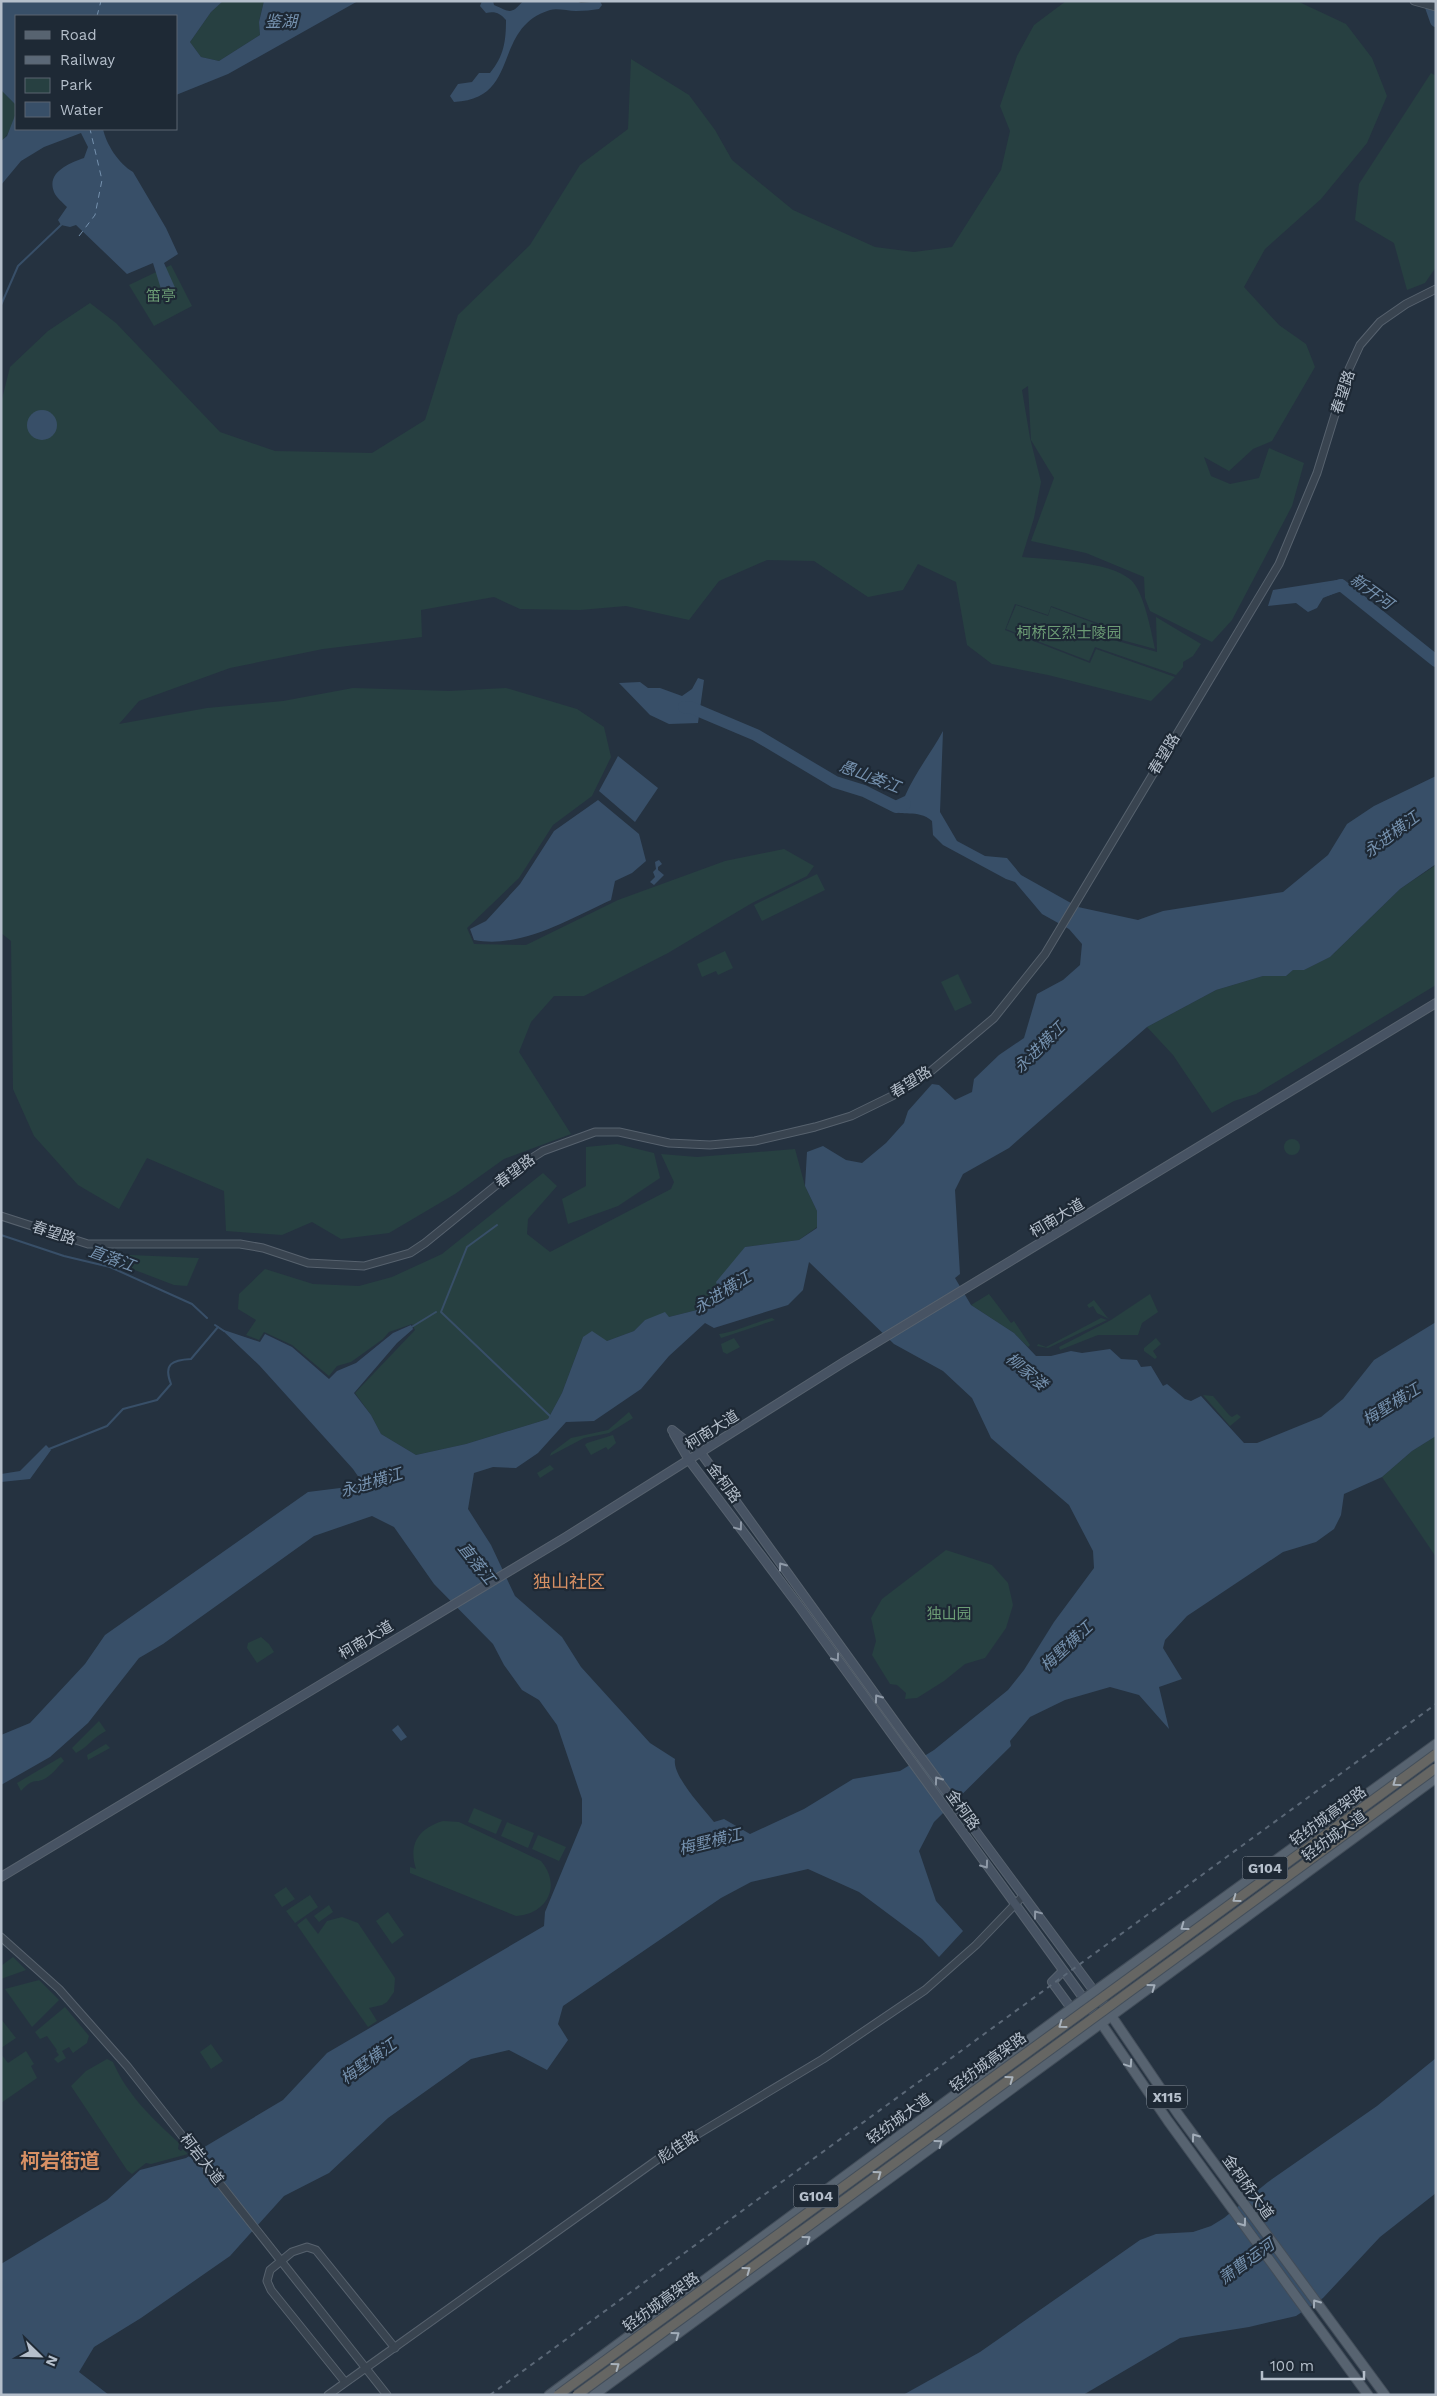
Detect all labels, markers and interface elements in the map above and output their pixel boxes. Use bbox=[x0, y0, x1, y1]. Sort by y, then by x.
water label: 鉴湖 bbox=[265, 12, 300, 31]
legend bbox=[15, 15, 178, 130]
text: Road bbox=[60, 26, 97, 44]
text: Railway bbox=[60, 51, 115, 69]
text: Park bbox=[60, 76, 93, 94]
text: Water bbox=[60, 101, 103, 119]
park label: 笛亭 bbox=[146, 287, 176, 305]
street label: 春望路 bbox=[1327, 368, 1359, 416]
water label: 新开河 bbox=[1347, 570, 1399, 615]
park label: 柯桥区烈士陵园 bbox=[1016, 624, 1122, 642]
street label: 春望路 bbox=[1145, 730, 1183, 778]
water label: 愚山娄江 bbox=[837, 756, 905, 798]
water label: 永进横江 bbox=[1360, 806, 1424, 861]
water label: 永进横江 bbox=[1010, 1017, 1070, 1077]
street label: 春望路 bbox=[887, 1062, 935, 1102]
street label: 春望路 bbox=[492, 1150, 538, 1192]
street label: 柯南大道 bbox=[1027, 1195, 1087, 1241]
street label: 春望路 bbox=[30, 1217, 78, 1249]
water label: 直落江 bbox=[86, 1241, 140, 1276]
water label: 永进横江 bbox=[690, 1266, 756, 1317]
water label: 柳家溇 bbox=[1002, 1349, 1053, 1395]
water label: 梅墅横江 bbox=[1359, 1378, 1425, 1429]
street label: 柯南大道 bbox=[682, 1406, 742, 1454]
street label: 金柯路 bbox=[703, 1460, 745, 1506]
water label: 永进横江 bbox=[338, 1463, 406, 1501]
one-way arrow bbox=[734, 1521, 742, 1530]
water label: 直落江 bbox=[454, 1539, 500, 1589]
one-way arrow bbox=[779, 1562, 788, 1572]
district label: 独山社区 bbox=[533, 1571, 605, 1592]
park label: 独山园 bbox=[926, 1605, 972, 1623]
water label: 梅墅横江 bbox=[1036, 1616, 1098, 1675]
street label: 柯南大道 bbox=[336, 1617, 396, 1663]
one-way arrow bbox=[830, 1652, 839, 1662]
one-way arrow bbox=[875, 1694, 884, 1703]
one-way arrow bbox=[935, 1776, 944, 1786]
one-way arrow bbox=[1392, 1777, 1402, 1786]
street label: 轻纺城高架路 bbox=[1286, 1782, 1370, 1850]
street label: 金柯路 bbox=[942, 1787, 984, 1833]
street label: 轻纺城大道 bbox=[1298, 1807, 1370, 1865]
water label: 梅墅横江 bbox=[677, 1824, 745, 1858]
road number: G104 bbox=[1242, 1856, 1288, 1880]
one-way arrow bbox=[979, 1859, 988, 1869]
one-way arrow bbox=[1232, 1893, 1242, 1902]
one-way arrow bbox=[1034, 1911, 1043, 1920]
one-way arrow bbox=[1181, 1921, 1190, 1929]
one-way arrow bbox=[1146, 1984, 1155, 1993]
one-way arrow bbox=[1059, 2019, 1068, 2029]
street label: 轻纺城高架路 bbox=[946, 2028, 1030, 2096]
water label: 梅墅横江 bbox=[337, 2034, 401, 2088]
one-way arrow bbox=[1123, 2058, 1132, 2068]
one-way arrow bbox=[1004, 2076, 1014, 2085]
road number: X115 bbox=[1147, 2086, 1187, 2108]
street label: 轻纺城大道 bbox=[863, 2090, 935, 2148]
street label: 彪佳路 bbox=[654, 2127, 702, 2167]
street label: 柯岩大道 bbox=[176, 2130, 228, 2188]
one-way arrow bbox=[1192, 2133, 1201, 2143]
one-way arrow bbox=[933, 2140, 942, 2150]
district label: 柯岩街道 bbox=[20, 2149, 100, 2173]
street label: 金柯桥大道 bbox=[1219, 2151, 1277, 2223]
one-way arrow bbox=[873, 2171, 882, 2181]
road number: G104 bbox=[794, 2184, 838, 2208]
one-way arrow bbox=[1237, 2217, 1245, 2226]
water label: 萧曹运河 bbox=[1215, 2233, 1280, 2288]
one-way arrow bbox=[801, 2236, 811, 2245]
one-way arrow bbox=[741, 2267, 751, 2276]
street label: 轻纺城高架路 bbox=[619, 2268, 703, 2336]
one-way arrow bbox=[1314, 2300, 1322, 2309]
north arrow bbox=[15, 2331, 65, 2381]
one-way arrow bbox=[670, 2332, 680, 2341]
scale bar bbox=[1262, 2348, 1364, 2380]
text: N bbox=[43, 2353, 61, 2369]
text: 100 m bbox=[1270, 2357, 1314, 2375]
one-way arrow bbox=[610, 2363, 620, 2372]

